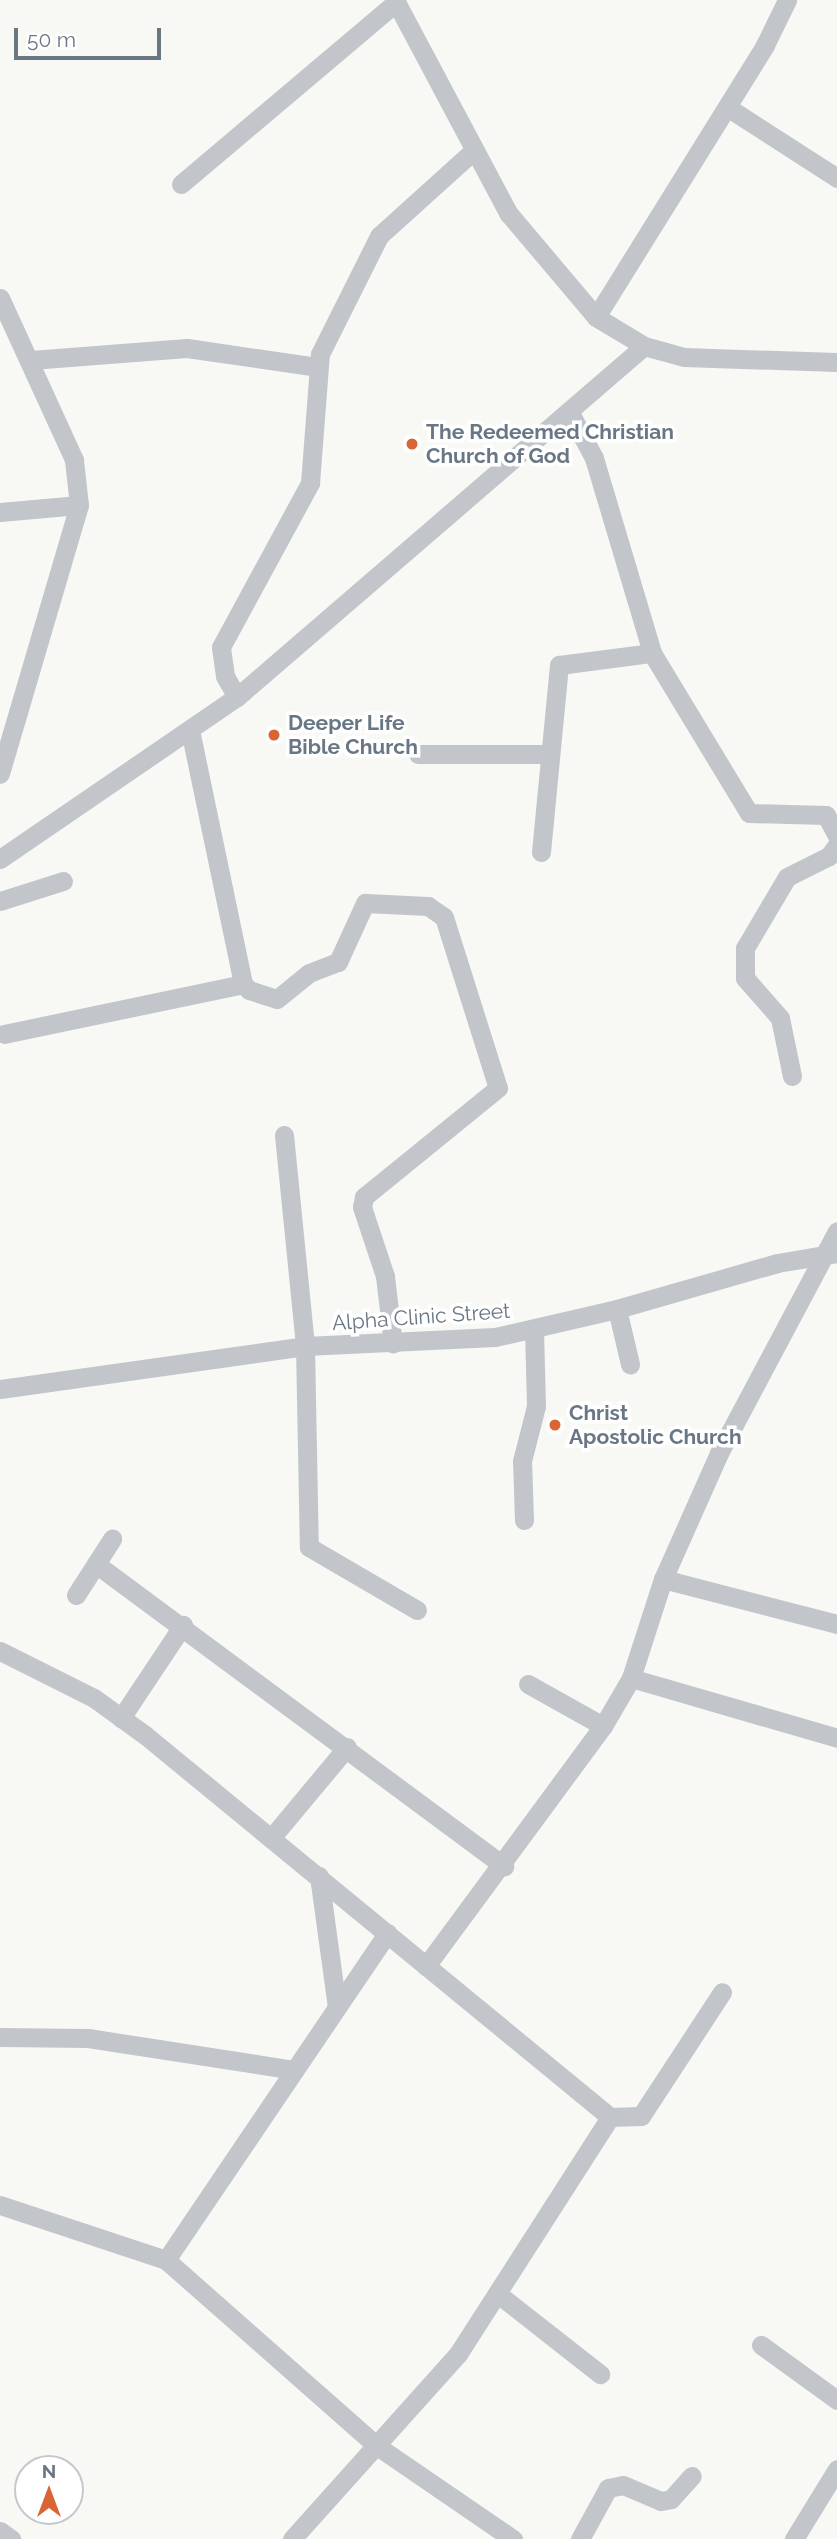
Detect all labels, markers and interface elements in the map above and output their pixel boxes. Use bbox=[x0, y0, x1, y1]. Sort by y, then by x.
scale bar bbox=[18, 14, 164, 58]
text: 50 m bbox=[27, 27, 76, 52]
place label: The Redeemed Christian Church of God bbox=[426, 419, 674, 469]
marker: The Redeemed Christian Church of God bbox=[404, 436, 420, 452]
place label: Deeper Life Bible Church bbox=[288, 710, 418, 760]
marker: Deeper Life Bible Church bbox=[266, 727, 282, 743]
street label: Alpha Clinic Street bbox=[331, 1298, 511, 1336]
place label: Christ Apostolic Church bbox=[569, 1400, 742, 1450]
marker: Christ Apostolic Church bbox=[547, 1417, 563, 1433]
north arrow bbox=[14, 2455, 84, 2525]
text: N bbox=[42, 2460, 56, 2482]

